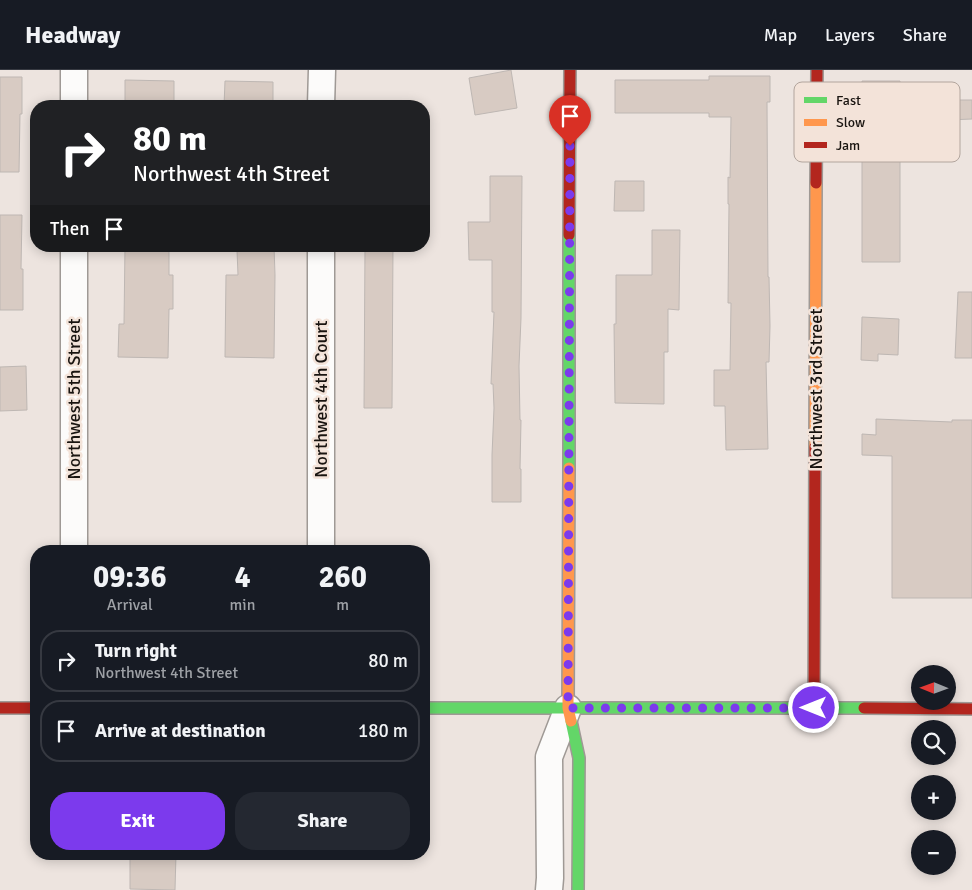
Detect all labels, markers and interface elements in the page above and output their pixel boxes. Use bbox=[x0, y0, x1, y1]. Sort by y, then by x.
text: Headway bbox=[25, 20, 121, 50]
text: Map bbox=[764, 24, 797, 46]
text: Layers bbox=[825, 24, 875, 46]
text: Share bbox=[903, 24, 947, 46]
legend bbox=[794, 82, 960, 162]
text: Fast bbox=[836, 92, 861, 109]
pin bbox=[549, 95, 591, 146]
icon: arrive bbox=[556, 102, 584, 130]
text: Slow bbox=[836, 114, 865, 131]
text: 80 m bbox=[133, 117, 207, 160]
icon: right bbox=[50, 120, 115, 185]
text: Jam bbox=[836, 137, 860, 154]
text: Northwest 4th Street bbox=[133, 160, 330, 187]
icon: arrive bbox=[100, 215, 128, 243]
text: Then bbox=[50, 217, 90, 241]
street label: Northwest 3rd Street bbox=[805, 309, 827, 469]
street label: Northwest 5th Street bbox=[63, 318, 85, 480]
street label: Northwest 4th Court bbox=[310, 320, 332, 478]
text: 09:36 bbox=[93, 559, 167, 596]
text: 4 bbox=[234, 559, 251, 596]
text: 260 bbox=[318, 559, 367, 596]
text: Arrival bbox=[107, 595, 153, 615]
text: min bbox=[230, 595, 255, 615]
text: m bbox=[336, 595, 349, 615]
text: Turn right bbox=[95, 639, 177, 663]
icon: right bbox=[52, 647, 80, 675]
text: 80 m bbox=[368, 649, 408, 673]
text: Northwest 4th Street bbox=[95, 663, 238, 683]
north arrow bbox=[911, 665, 956, 710]
map controls bbox=[911, 665, 956, 875]
position arrow bbox=[787, 681, 839, 733]
icon: arrive bbox=[52, 717, 80, 745]
text: Arrive at destination bbox=[95, 719, 266, 743]
text: 180 m bbox=[358, 719, 408, 743]
button: search bbox=[911, 720, 956, 765]
button: + bbox=[911, 775, 956, 820]
button: Exit bbox=[50, 792, 225, 850]
button: Share bbox=[235, 792, 410, 850]
button: − bbox=[911, 830, 956, 875]

